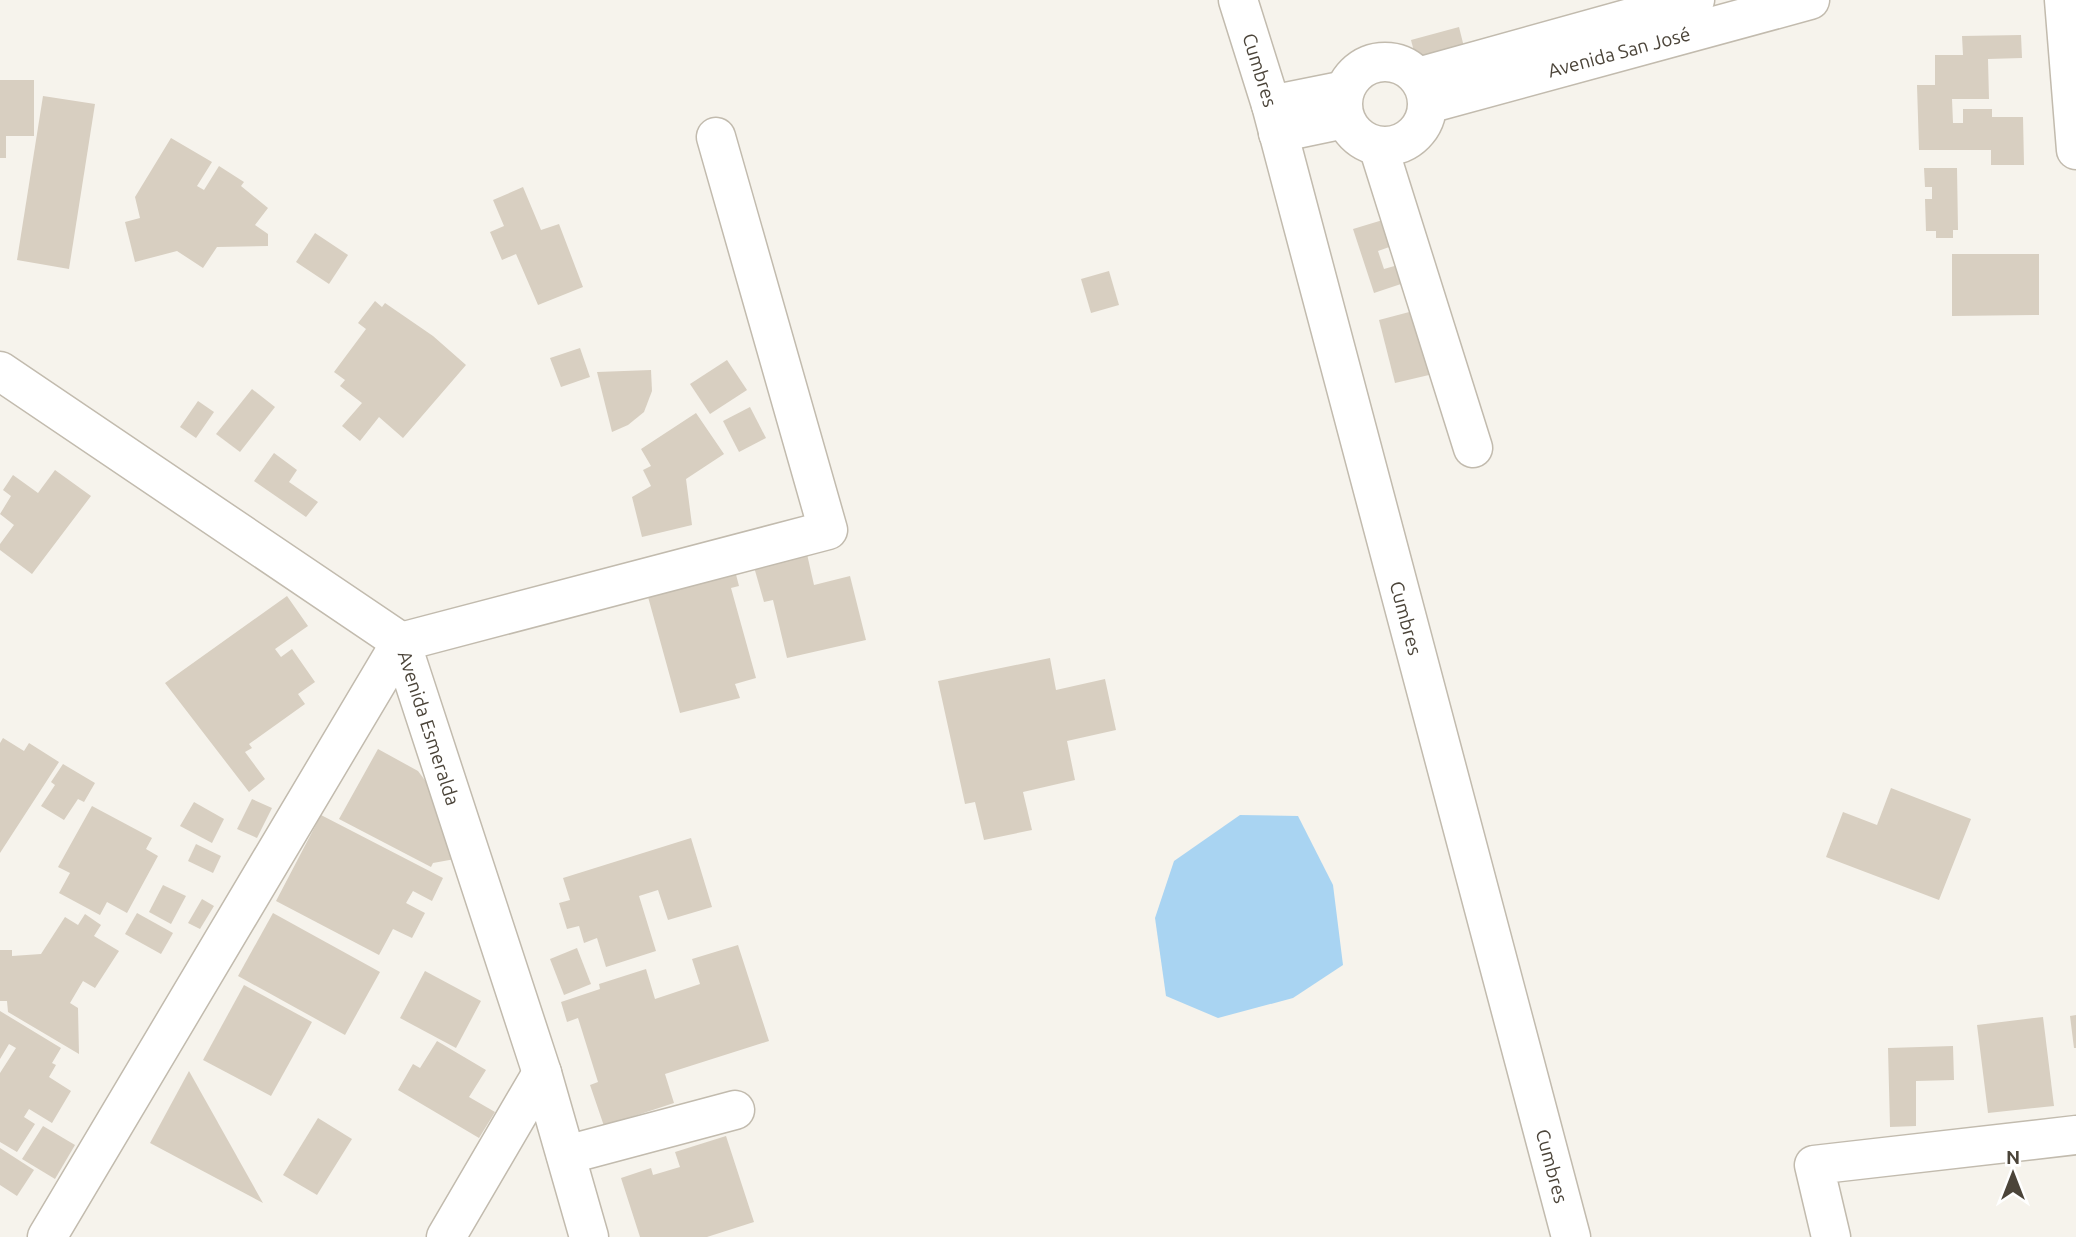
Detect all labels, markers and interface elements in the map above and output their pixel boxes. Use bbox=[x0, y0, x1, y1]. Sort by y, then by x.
street label: Avenida San José bbox=[1545, 22, 1693, 82]
street label: Cumbres bbox=[1238, 31, 1282, 109]
street label: Cumbres bbox=[1386, 579, 1426, 657]
street label: Avenida Esmeralda bbox=[394, 648, 464, 808]
street label: Cumbres bbox=[1532, 1127, 1572, 1205]
north arrow bbox=[1978, 1139, 2048, 1209]
text: N bbox=[2006, 1146, 2020, 1168]

